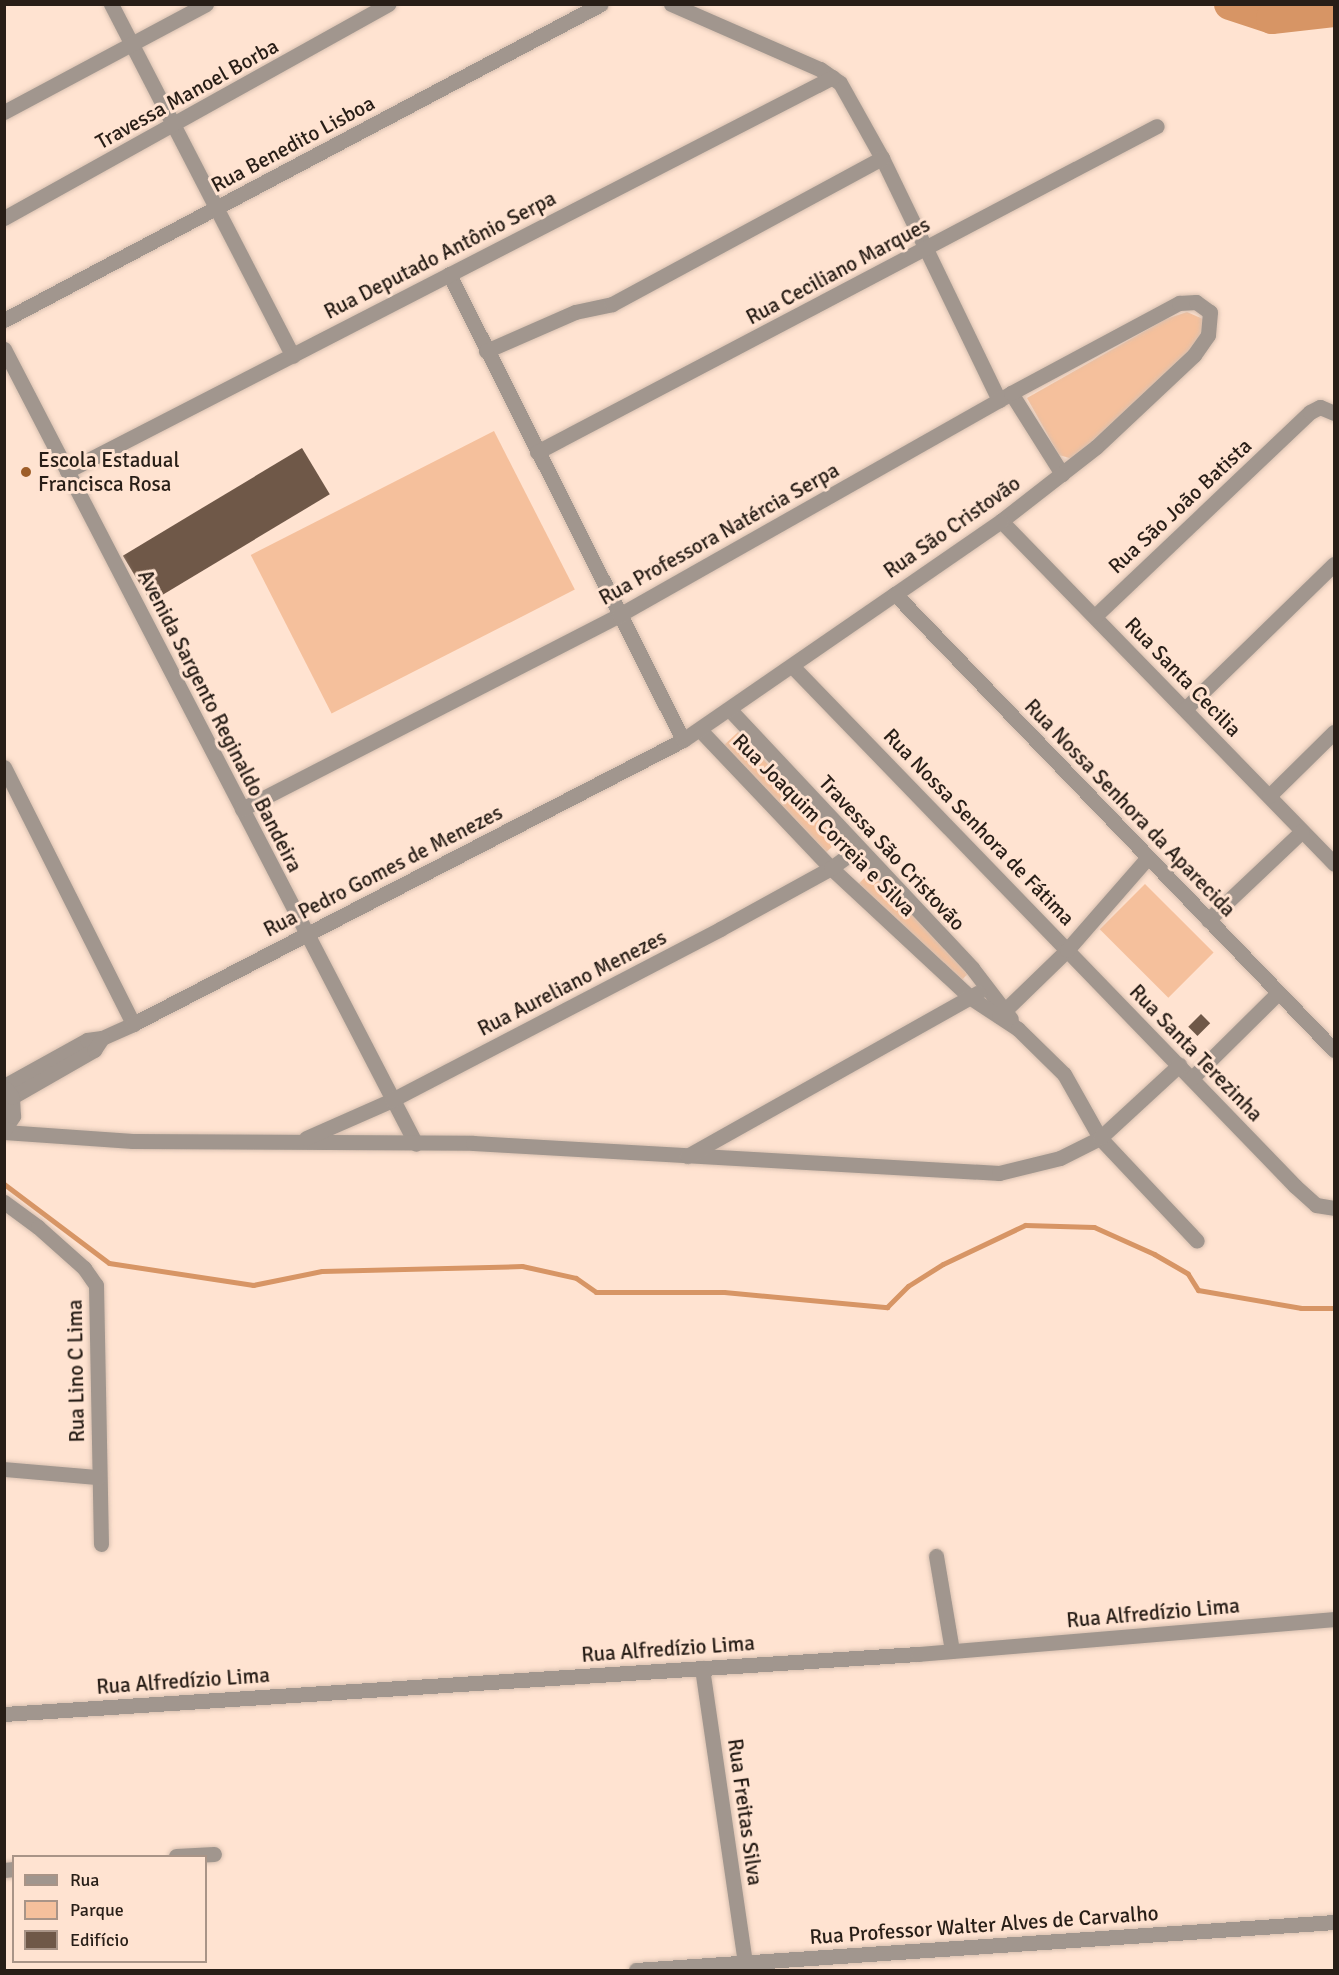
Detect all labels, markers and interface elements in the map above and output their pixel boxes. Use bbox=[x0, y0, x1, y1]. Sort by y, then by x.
street label: Travessa Manoel Borba bbox=[91, 33, 283, 155]
street label: Rua Benedito Lisboa bbox=[207, 90, 379, 198]
street label: Rua Deputado Antônio Serpa bbox=[320, 185, 560, 325]
street label: Rua Ceciliano Marques bbox=[742, 212, 934, 330]
street label: Rua São João Batista bbox=[1103, 433, 1257, 579]
place label: Escola Estadual Francisca Rosa bbox=[38, 447, 180, 497]
street label: Rua Professora Natércia Serpa bbox=[595, 457, 843, 611]
marker: Escola Estadual Francisca Rosa bbox=[19, 465, 33, 479]
street label: Rua São Cristovão bbox=[879, 470, 1025, 584]
street label: Avenida Sargento Reginaldo Bandeira bbox=[132, 566, 308, 876]
street label: Rua Santa Cecilia bbox=[1120, 612, 1246, 742]
street label: Rua Nossa Senhora da Aparecida bbox=[1019, 694, 1241, 922]
street label: Rua Nossa Senhora de Fátima bbox=[878, 723, 1080, 931]
street label: Rua Joaquim Correia e Silva bbox=[727, 728, 921, 922]
street label: Travessa São Cristovão bbox=[814, 770, 970, 936]
street label: Rua Pedro Gomes de Menezes bbox=[259, 800, 507, 942]
street label: Rua Aureliano Menezes bbox=[473, 924, 671, 1042]
street label: Rua Santa Terezinha bbox=[1124, 979, 1268, 1127]
street label: Rua Lino C Lima bbox=[62, 1299, 90, 1443]
street label: Rua Alfredízio Lima bbox=[1065, 1593, 1241, 1633]
street label: Rua Alfredízio Lima bbox=[580, 1630, 756, 1668]
street label: Rua Alfredízio Lima bbox=[95, 1662, 271, 1700]
street label: Rua Freitas Silva bbox=[722, 1737, 768, 1887]
legend bbox=[12, 1855, 207, 1963]
text: Rua bbox=[70, 1869, 99, 1891]
text: Parque bbox=[70, 1899, 124, 1921]
street label: Rua Professor Walter Alves de Carvalho bbox=[809, 1900, 1159, 1950]
text: Edifício bbox=[70, 1929, 129, 1951]

